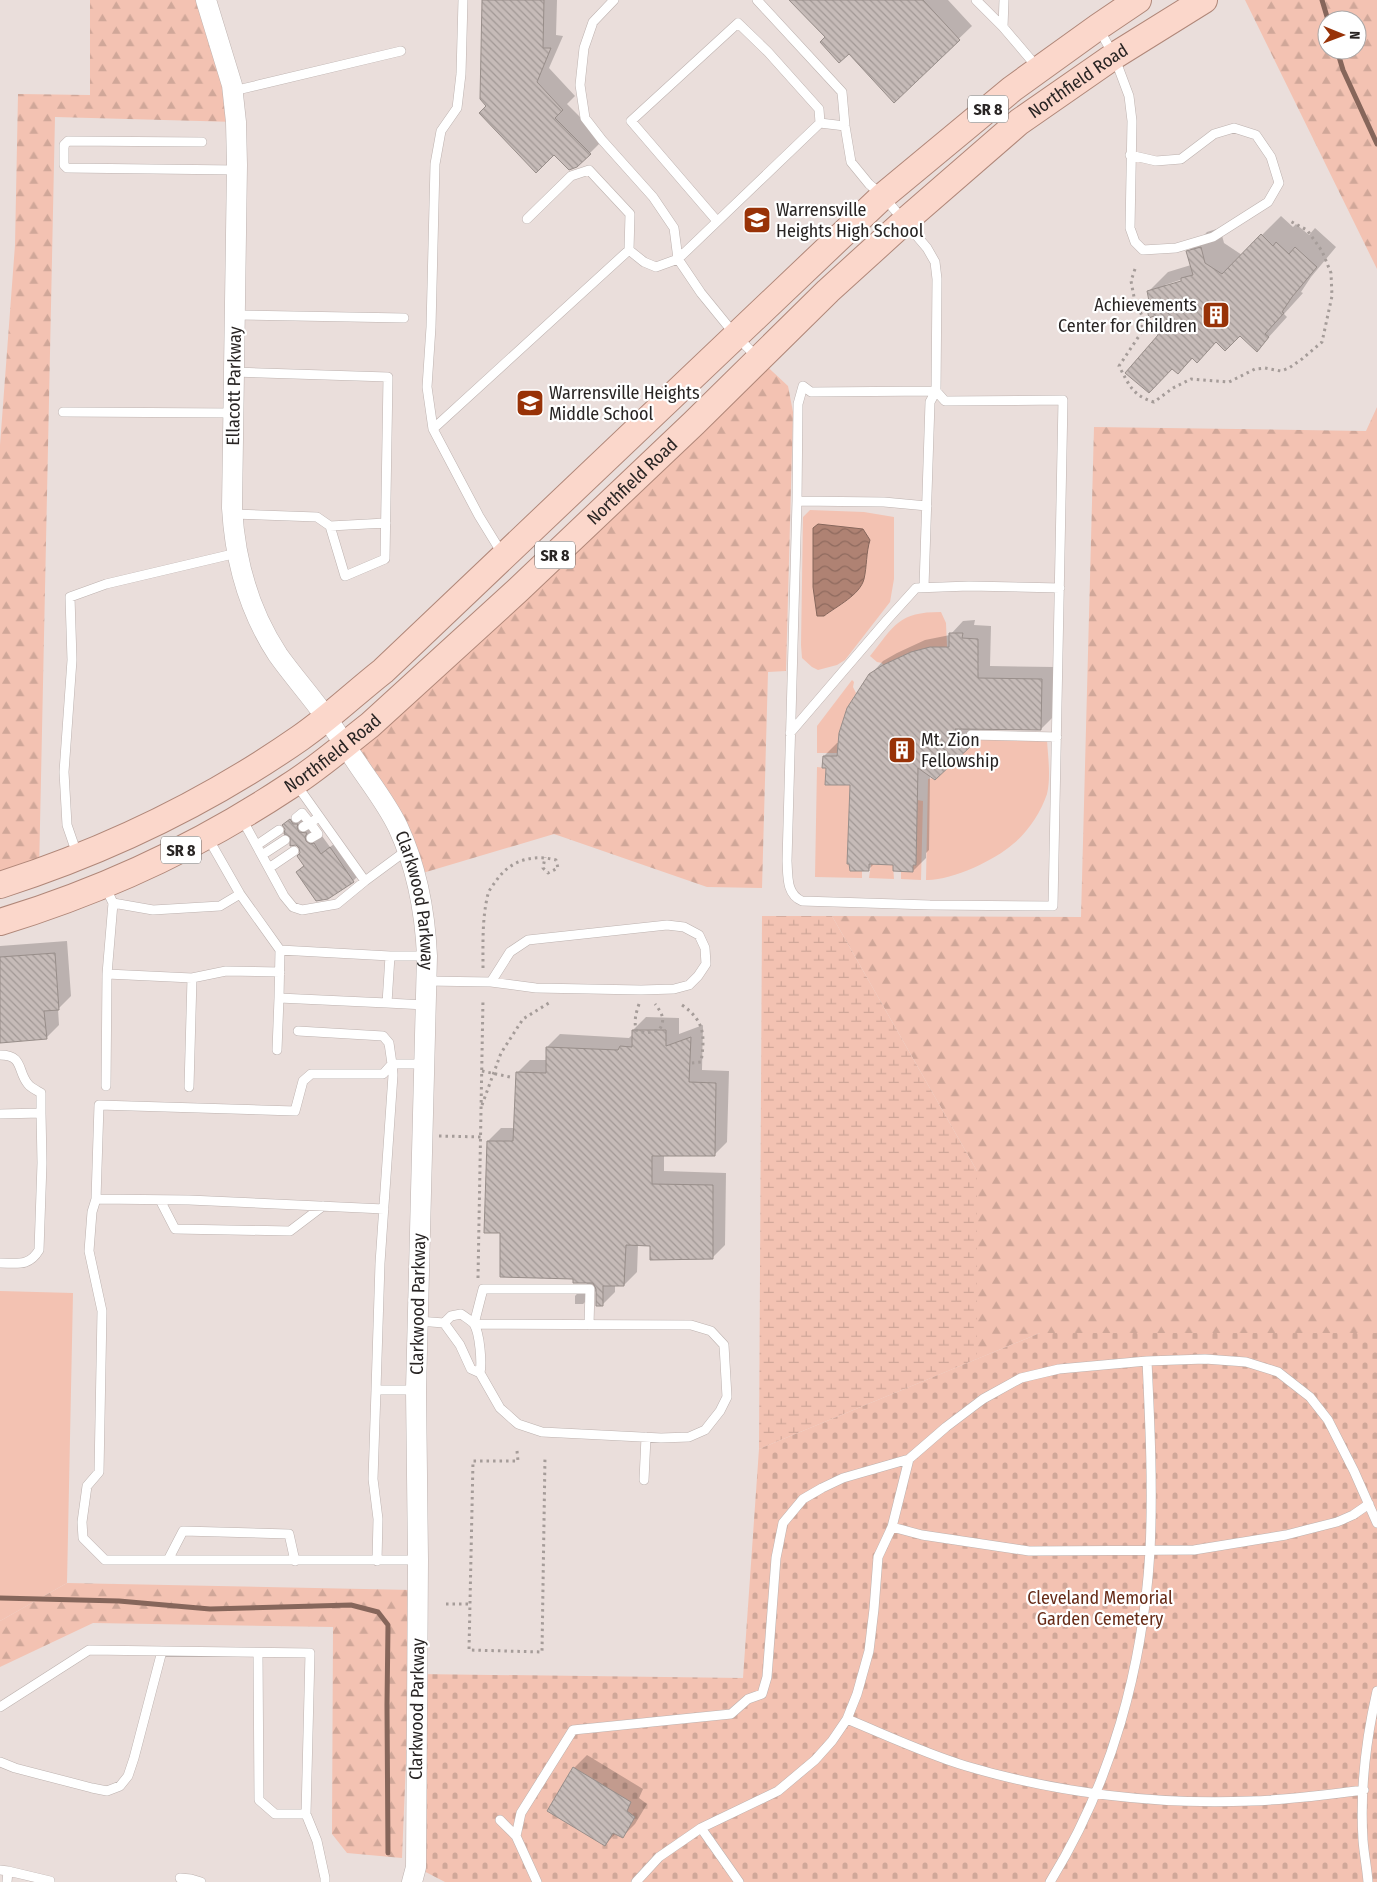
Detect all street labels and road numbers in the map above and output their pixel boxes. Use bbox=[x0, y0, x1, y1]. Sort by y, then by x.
street label: Northfield Road bbox=[1024, 39, 1132, 123]
road number: SR 8 bbox=[968, 96, 1008, 122]
street label: Ellacott Parkway bbox=[222, 326, 246, 446]
street label: Northfield Road bbox=[583, 433, 682, 530]
road number: SR 8 bbox=[535, 542, 575, 568]
street label: Northfield Road bbox=[280, 709, 386, 798]
street label: Clarkwood Parkway bbox=[390, 827, 438, 970]
road number: SR 8 bbox=[161, 836, 201, 864]
street label: Clarkwood Parkway bbox=[406, 1233, 430, 1375]
street label: Clarkwood Parkway bbox=[405, 1638, 429, 1780]

